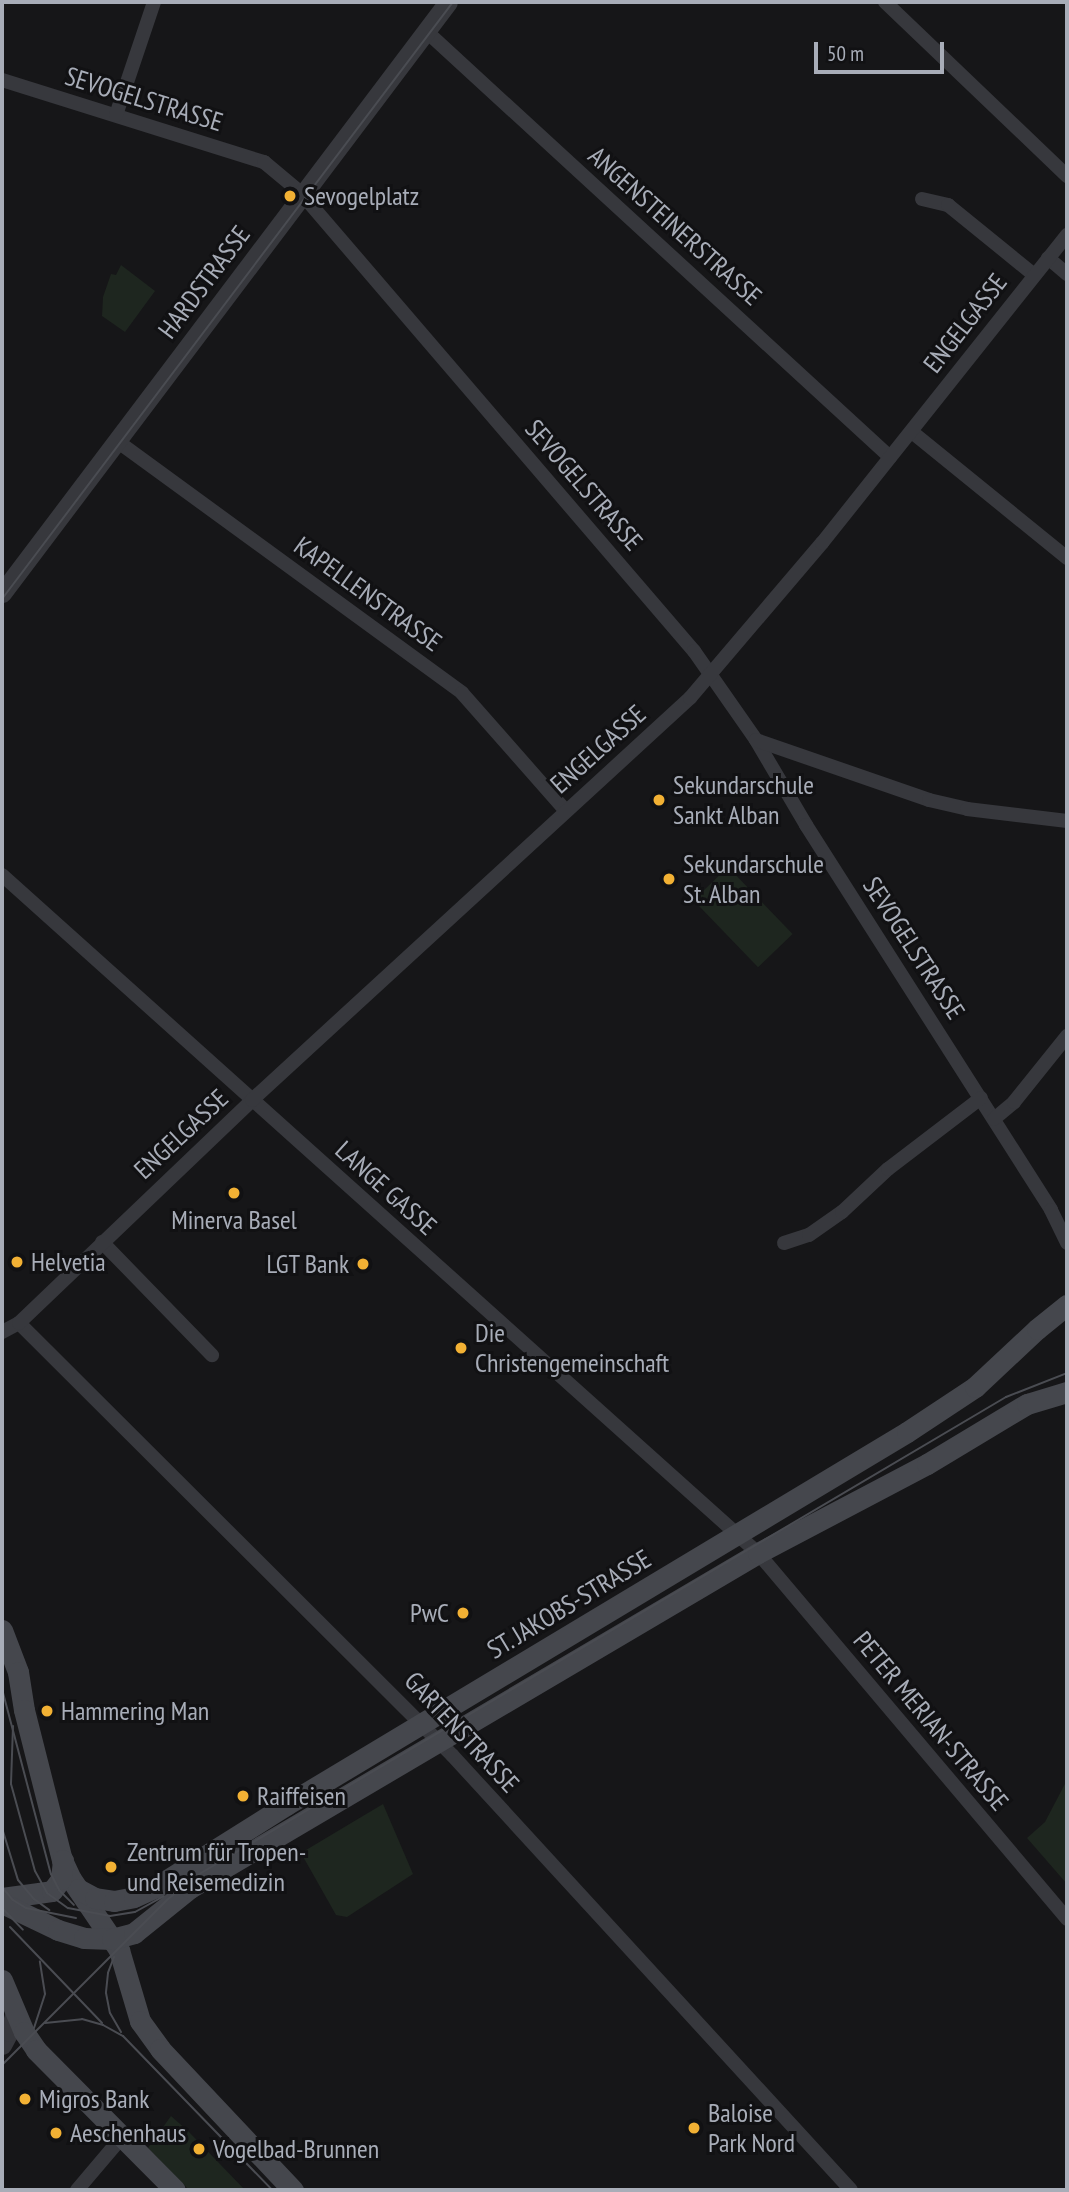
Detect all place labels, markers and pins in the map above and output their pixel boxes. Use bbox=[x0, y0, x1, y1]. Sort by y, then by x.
place label: Sevogelplatz bbox=[304, 180, 419, 212]
marker: Sevogelplatz bbox=[282, 188, 298, 204]
place label: Sekundarschule Sankt Alban bbox=[673, 769, 814, 830]
marker: Sekundarschule Sankt Alban bbox=[651, 792, 667, 808]
place label: Sekundarschule St. Alban bbox=[683, 848, 824, 910]
marker: Sekundarschule St. Alban bbox=[661, 871, 677, 887]
marker: Minerva Basel bbox=[226, 1185, 242, 1201]
place label: Minerva Basel bbox=[171, 1204, 297, 1236]
place label: Helvetia bbox=[31, 1246, 106, 1278]
place label: LGT Bank bbox=[266, 1248, 349, 1280]
marker: Helvetia bbox=[9, 1254, 25, 1270]
marker: LGT Bank bbox=[355, 1256, 371, 1272]
place label: Die Christengemeinschaft bbox=[475, 1317, 669, 1378]
marker: Die Christengemeinschaft bbox=[453, 1340, 469, 1356]
place label: PwC bbox=[410, 1597, 449, 1629]
marker: PwC bbox=[455, 1605, 471, 1621]
place label: Hammering Man bbox=[61, 1695, 209, 1727]
marker: Hammering Man bbox=[39, 1703, 55, 1719]
place label: Raiffeisen bbox=[257, 1780, 346, 1812]
marker: Raiffeisen bbox=[235, 1788, 251, 1804]
place label: Zentrum für Tropen- und Reisemedizin bbox=[127, 1836, 307, 1898]
marker: Zentrum für Tropen- und Reisemedizin bbox=[101, 1857, 121, 1877]
place label: Migros Bank bbox=[39, 2083, 149, 2115]
marker: Migros Bank bbox=[17, 2091, 33, 2107]
place label: Baloise Park Nord bbox=[708, 2097, 796, 2158]
place label: Aeschenhaus bbox=[70, 2117, 186, 2149]
marker: Baloise Park Nord bbox=[686, 2120, 702, 2136]
marker: Aeschenhaus bbox=[48, 2125, 64, 2141]
place label: Vogelbad-Brunnen bbox=[213, 2133, 379, 2165]
marker: Vogelbad-Brunnen bbox=[191, 2141, 207, 2157]

